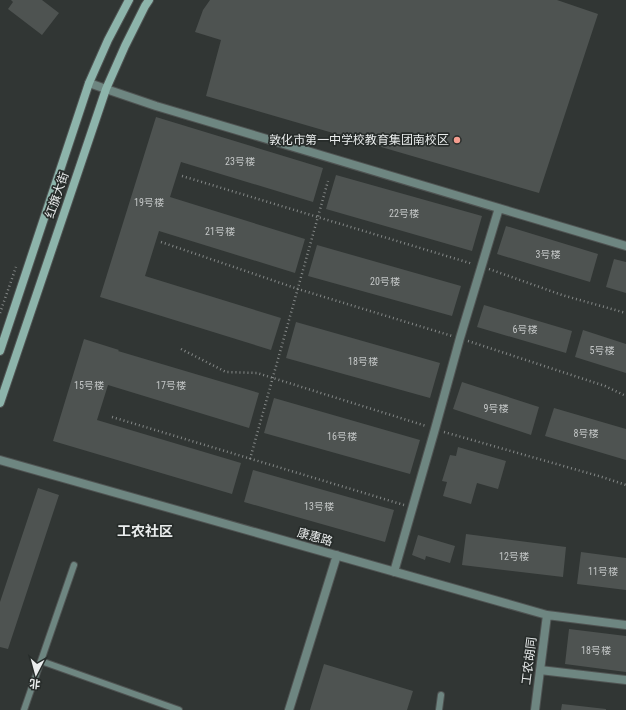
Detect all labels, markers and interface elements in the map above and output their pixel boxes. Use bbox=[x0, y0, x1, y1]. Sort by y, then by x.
place label: 敦化市第一中学校教育集团南校区 bbox=[269, 133, 449, 147]
marker: 敦化市第一中学校教育集团南校区 bbox=[452, 135, 462, 145]
house number: 23号楼 bbox=[225, 156, 255, 167]
street label: 红旗大街 bbox=[43, 170, 71, 220]
house number: 19号楼 bbox=[134, 197, 164, 208]
house number: 22号楼 bbox=[389, 208, 419, 219]
house number: 21号楼 bbox=[205, 226, 235, 237]
house number: 3号楼 bbox=[536, 249, 560, 260]
house number: 20号楼 bbox=[370, 276, 400, 287]
house number: 6号楼 bbox=[513, 324, 537, 335]
house number: 5号楼 bbox=[590, 345, 614, 356]
house number: 18号楼 bbox=[348, 356, 378, 367]
house number: 15号楼 bbox=[74, 380, 104, 391]
house number: 17号楼 bbox=[156, 380, 186, 391]
house number: 9号楼 bbox=[484, 403, 508, 414]
house number: 8号楼 bbox=[574, 428, 598, 439]
house number: 16号楼 bbox=[327, 431, 357, 442]
house number: 13号楼 bbox=[304, 501, 334, 512]
district label: 工农社区 bbox=[117, 523, 173, 539]
street label: 康惠路 bbox=[296, 525, 334, 549]
house number: 12号楼 bbox=[499, 551, 529, 562]
house number: 11号楼 bbox=[588, 566, 618, 577]
street label: 工农胡同 bbox=[519, 636, 539, 686]
house number: 18号楼 bbox=[581, 645, 611, 656]
north arrow bbox=[16, 654, 56, 694]
text: 北 bbox=[29, 676, 41, 690]

